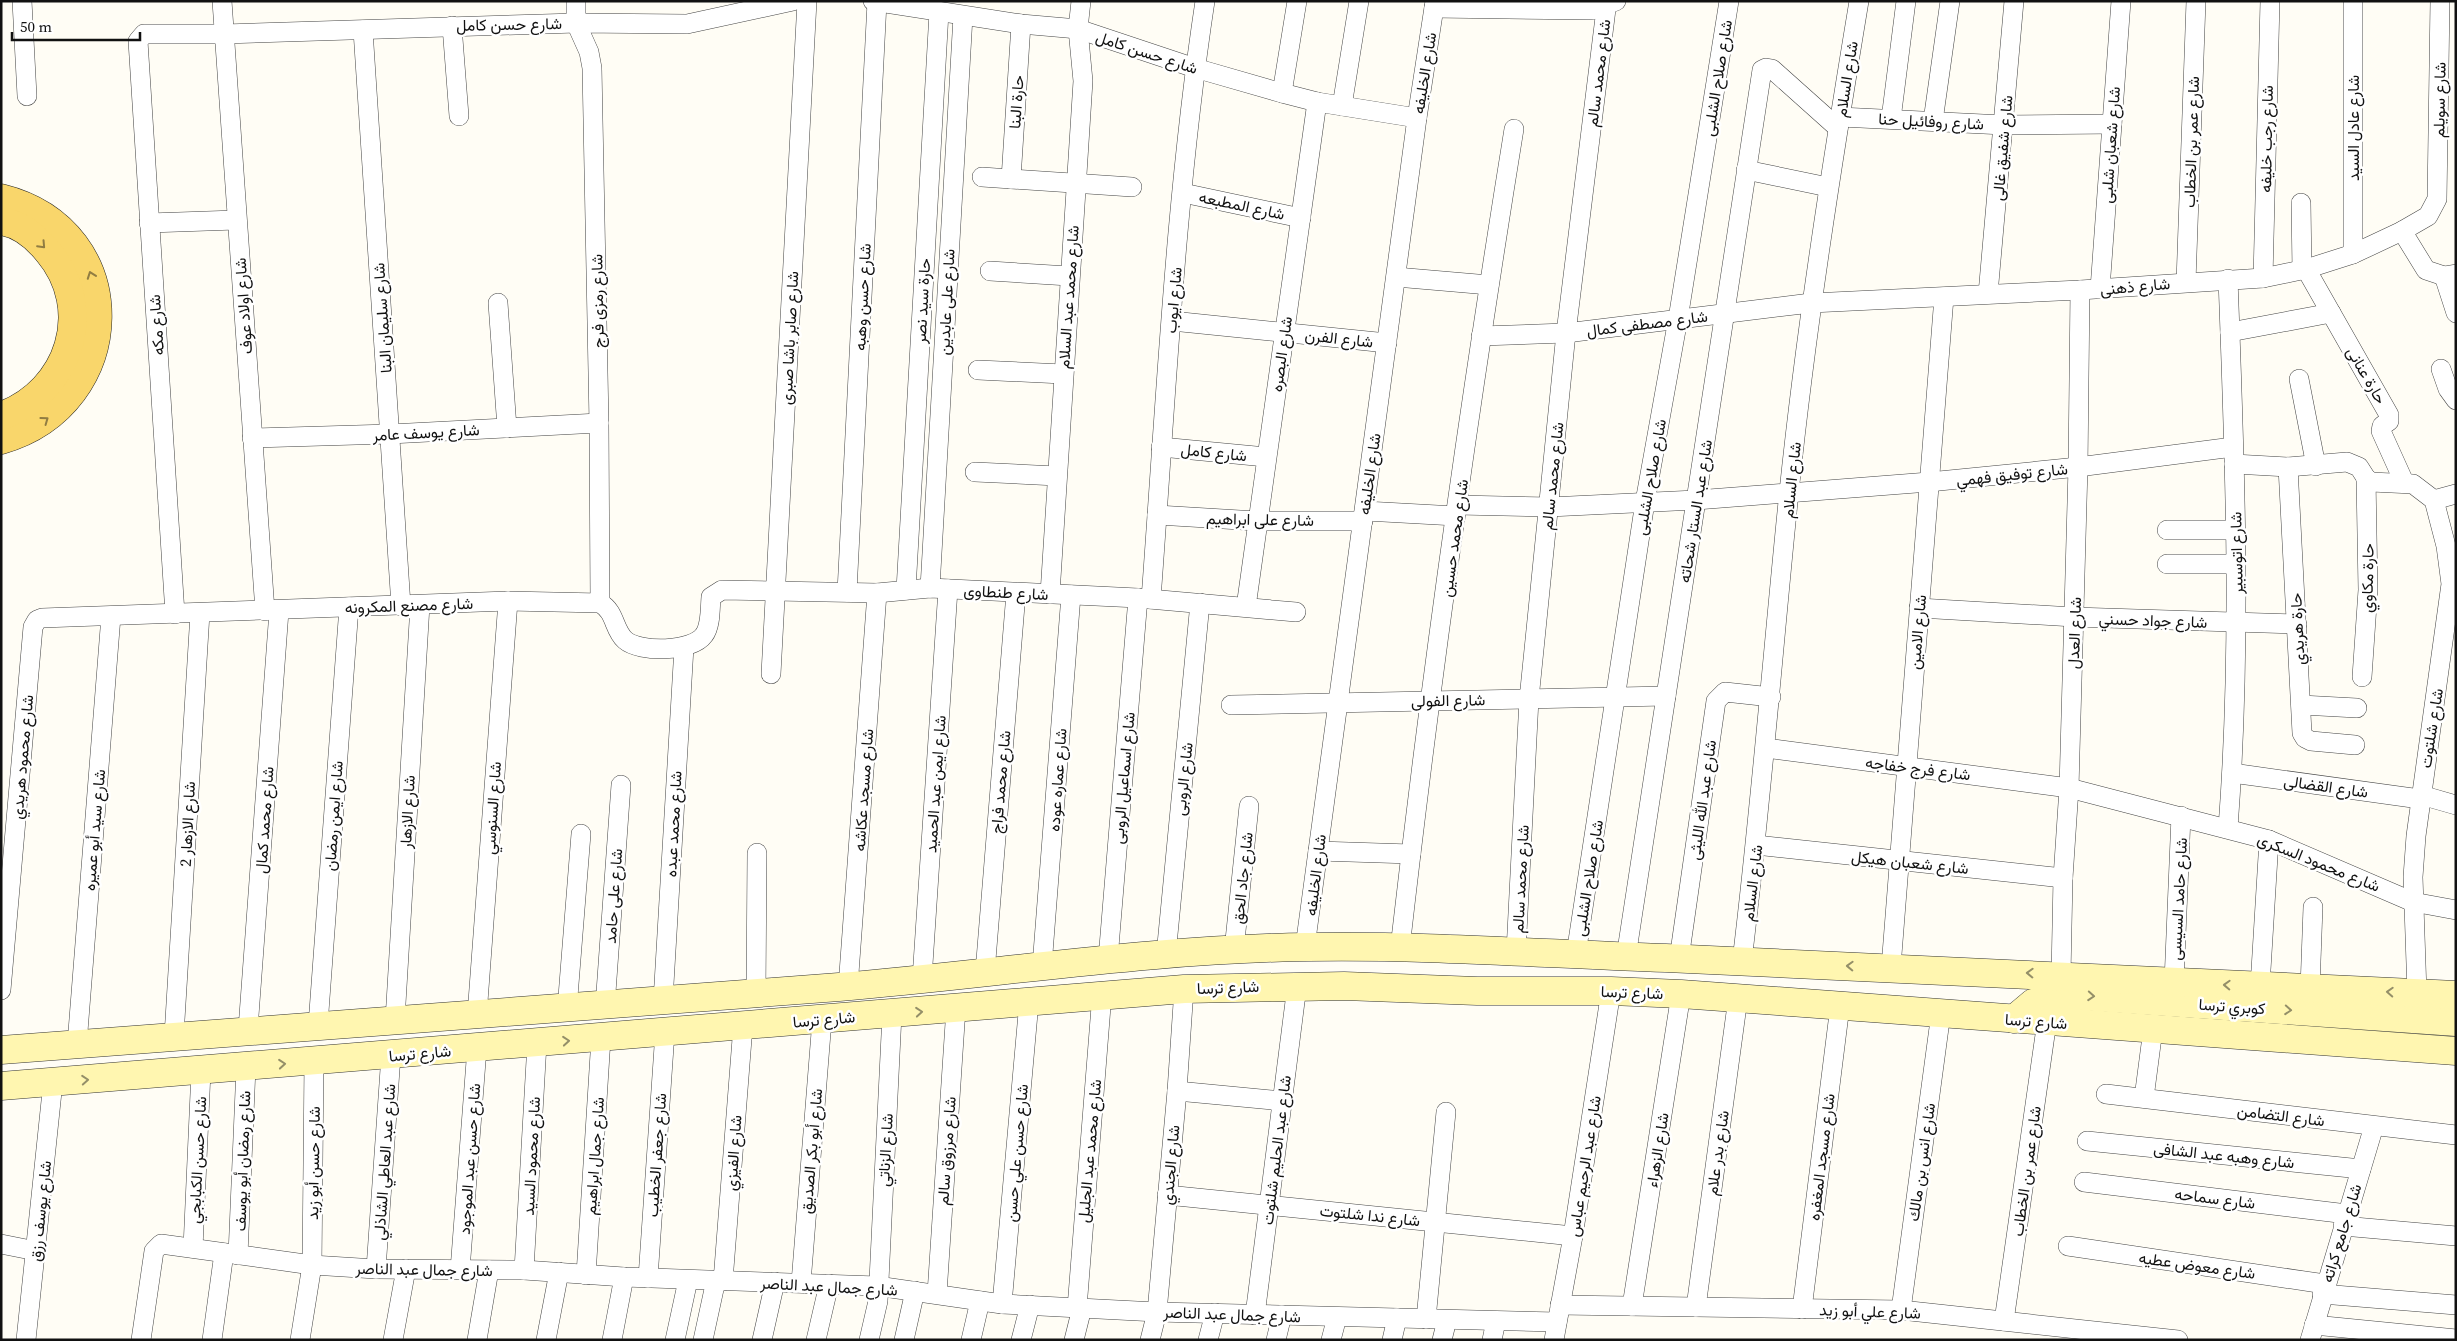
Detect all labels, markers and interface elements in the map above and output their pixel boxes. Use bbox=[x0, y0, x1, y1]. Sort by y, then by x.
scale bar bbox=[12, 10, 140, 42]
street label: شارع حسن كامل bbox=[456, 12, 562, 37]
text: 50 m bbox=[20, 16, 52, 37]
street label: شارع محمد سالم bbox=[1580, 18, 1617, 128]
street label: شارع صلاح الشلبى bbox=[1697, 18, 1738, 138]
street label: شارع حسن كامل bbox=[1093, 25, 1201, 80]
street label: شارع الخليفه bbox=[1407, 31, 1442, 116]
street label: شارع السلام bbox=[1829, 39, 1864, 119]
street label: شارع سويلم bbox=[2427, 62, 2452, 138]
street label: حارة البنا bbox=[1003, 74, 1029, 130]
street label: شارع عادل السيد bbox=[2342, 75, 2365, 181]
street label: شارع عمر بن الخطاب bbox=[2178, 76, 2205, 208]
street label: شارع رجب خليفه bbox=[2254, 85, 2279, 193]
street label: شارع شعبان شلبى bbox=[2095, 86, 2126, 204]
street label: شارع شفيق غالى bbox=[1986, 94, 2019, 202]
street label: شارع روفائيل حنا bbox=[1878, 107, 1984, 136]
street label: شارع المطبعه bbox=[1197, 185, 1287, 226]
street label: شارع محمد عبد السلام bbox=[1052, 224, 1085, 370]
one-way arrow bbox=[36, 240, 45, 249]
street label: شارع حسن وهبه bbox=[848, 243, 877, 351]
street label: شارع على عابدين bbox=[932, 248, 961, 356]
street label: شارع رمزى فرج bbox=[585, 254, 610, 348]
street label: شارع اولاد عوف bbox=[229, 257, 258, 355]
street label: حارة سيد نصر bbox=[909, 257, 935, 345]
street label: شارع سليمان البنا bbox=[367, 262, 398, 374]
street label: شارع ايوب bbox=[1159, 266, 1188, 334]
street label: شارع صابر باشا صبرى bbox=[775, 271, 804, 406]
one-way arrow bbox=[87, 272, 97, 280]
street label: شارع ذهنى bbox=[2099, 272, 2171, 301]
street label: شارع مكه bbox=[143, 294, 170, 356]
street label: شارع مصطفى كمال bbox=[1585, 305, 1709, 342]
street label: شارع البصره bbox=[1265, 315, 1298, 393]
street label: شارع الفرن bbox=[1304, 323, 1374, 354]
street label: حارة عنانى bbox=[2342, 342, 2392, 408]
one-way arrow bbox=[39, 417, 48, 425]
street label: شارع صلاح الشلبى bbox=[1629, 417, 1672, 537]
street label: شارع يوسف عامر bbox=[371, 418, 480, 447]
street label: شارع محمد سالم bbox=[1535, 421, 1570, 531]
street label: شارع الخليفه bbox=[1352, 432, 1387, 516]
street label: شارع كامل bbox=[1180, 438, 1248, 467]
street label: شارع عبد الستار شحاته bbox=[1673, 438, 1718, 584]
street label: شارع السلام bbox=[1776, 441, 1807, 519]
street label: شارع توفيق فهمي bbox=[1955, 457, 2069, 494]
street label: شارع محمد حسين bbox=[1435, 478, 1474, 599]
street label: شارع على ابراهيم bbox=[1206, 507, 1314, 532]
street label: شارع اتوسبير bbox=[2224, 512, 2249, 595]
street label: حارة مكاوي bbox=[2355, 543, 2382, 613]
street label: شارع طنطاوى bbox=[963, 579, 1049, 606]
street label: شارع مصنع المكرونه bbox=[344, 592, 474, 619]
street label: حارة هريدي bbox=[2284, 592, 2313, 666]
street label: شارع الامين bbox=[1903, 594, 1932, 670]
street label: شارع العدل bbox=[2062, 597, 2087, 669]
street label: شارع جواد حسني bbox=[2098, 607, 2208, 636]
street label: شارع شلتوت bbox=[2414, 687, 2449, 770]
street label: شارع الفولى bbox=[1411, 688, 1485, 713]
street label: شارع محمود هريدي bbox=[6, 694, 41, 821]
street label: شارع اسماعيل الروبى bbox=[1106, 711, 1141, 845]
street label: شارع ايمن عبد الحميد bbox=[919, 714, 952, 854]
street label: شارع مسجد عكاشه bbox=[848, 728, 879, 852]
street label: شارع عماره عوده bbox=[1042, 728, 1073, 833]
street label: شارع محمد فراج bbox=[985, 729, 1016, 835]
street label: شارع عبد الله الليثى bbox=[1683, 738, 1722, 862]
street label: شارع الروبى bbox=[1168, 741, 1199, 817]
street label: شارع فرج خفاجه bbox=[1864, 751, 1972, 786]
street label: شارع ايمن رمضان bbox=[318, 760, 349, 872]
street label: شارع السنوسي bbox=[478, 761, 509, 855]
street label: شارع محمد كمال bbox=[249, 766, 280, 874]
street label: شارع سيد أبو عميره bbox=[78, 768, 111, 892]
street label: شارع القضالى bbox=[2282, 769, 2370, 804]
street label: شارع محمد عبده bbox=[659, 770, 688, 878]
street label: شارع الازهار bbox=[394, 775, 421, 850]
street label: شارع الازهار 2 bbox=[174, 781, 201, 867]
street label: شارع صلاح الشلبى bbox=[1568, 818, 1609, 938]
street label: شارع محمد سالم bbox=[1506, 824, 1535, 934]
street label: شارع محمود السكرى bbox=[2254, 827, 2384, 898]
street label: شارع جاد الحق bbox=[1226, 831, 1259, 925]
street label: شارع الخليفه bbox=[1299, 833, 1332, 917]
street label: شارع حامد السيسى bbox=[2164, 837, 2193, 961]
street label: شارع السلام bbox=[1736, 843, 1769, 923]
street label: شارع شعبان هيكل bbox=[1850, 845, 1970, 880]
street label: شارع على حامد bbox=[599, 848, 628, 944]
one-way arrow bbox=[1846, 960, 1854, 971]
one-way arrow bbox=[2026, 968, 2034, 979]
street label: شارع ترسا bbox=[1196, 975, 1260, 1000]
one-way arrow bbox=[2223, 979, 2231, 990]
street label: شارع ترسا bbox=[1600, 980, 1664, 1005]
one-way arrow bbox=[2385, 987, 2393, 997]
one-way arrow bbox=[2087, 991, 2095, 1002]
street label: كوبري ترسا bbox=[2198, 993, 2266, 1022]
one-way arrow bbox=[2284, 1004, 2292, 1015]
street label: شارع ترسا bbox=[792, 1005, 856, 1034]
one-way arrow bbox=[916, 1006, 924, 1017]
street label: شارع ترسا bbox=[2004, 1008, 2068, 1035]
one-way arrow bbox=[562, 1035, 570, 1046]
street label: شارع ترسا bbox=[388, 1039, 452, 1068]
one-way arrow bbox=[278, 1059, 286, 1070]
street label: شارع عبد الحليم شلتوت bbox=[1256, 1074, 1297, 1226]
one-way arrow bbox=[81, 1075, 89, 1086]
street label: شارع محمد عبد الجليل bbox=[1072, 1078, 1107, 1224]
street label: شارع عبد العاطي الشاذلي bbox=[368, 1083, 403, 1241]
street label: شارع حسن عبد الموجود bbox=[453, 1083, 486, 1235]
street label: شارع حسن علي حسن bbox=[999, 1083, 1036, 1223]
street label: شارع أبو بكر الصديق bbox=[795, 1087, 828, 1215]
street label: شارع رمضان أبو يوسف bbox=[229, 1090, 256, 1232]
street label: شارع جعفر الخطيب bbox=[641, 1092, 672, 1218]
street label: شارع مسجد المغفره bbox=[1802, 1092, 1841, 1222]
street label: شارع عبد الرحيم عباس bbox=[1562, 1094, 1607, 1238]
street label: شارع حسن الكبابجي bbox=[183, 1096, 214, 1224]
street label: شارع محمود السيد bbox=[517, 1096, 546, 1216]
street label: شارع جمال ابراهيم bbox=[579, 1096, 610, 1216]
street label: شارع مرزوق سالم bbox=[931, 1096, 962, 1206]
street label: شارع التضامن bbox=[2236, 1099, 2326, 1132]
street label: شارع انس بن مالك bbox=[1902, 1101, 1941, 1223]
street label: شارع عمر بن الخطاب bbox=[2006, 1104, 2047, 1238]
street label: شارع حسن أبو زيد bbox=[301, 1106, 326, 1220]
street label: شارع بدر علام bbox=[1700, 1109, 1735, 1197]
street label: شارع الزهراء bbox=[1640, 1111, 1675, 1189]
street label: شارع الزناتي bbox=[872, 1113, 901, 1187]
street label: شارع الفيزي bbox=[719, 1114, 750, 1192]
street label: شارع الجندي bbox=[1156, 1124, 1187, 1206]
street label: شارع وهبه عبد الشافى bbox=[2152, 1137, 2296, 1174]
street label: شارع يوسف رزق bbox=[24, 1159, 57, 1263]
street label: شارع جامع كراته bbox=[2316, 1181, 2367, 1285]
street label: شارع سماحه bbox=[2173, 1182, 2256, 1215]
street label: شارع ندا شلتوت bbox=[1319, 1199, 1421, 1232]
street label: شارع معوض عطيه bbox=[2137, 1246, 2257, 1285]
street label: شارع جمال عبد الناصر bbox=[354, 1257, 493, 1282]
street label: شارع جمال عبد الناصر bbox=[759, 1271, 898, 1302]
street label: شارع علي أبو زيد bbox=[1819, 1298, 1921, 1327]
street label: شارع جمال عبد الناصر bbox=[1162, 1301, 1301, 1328]

